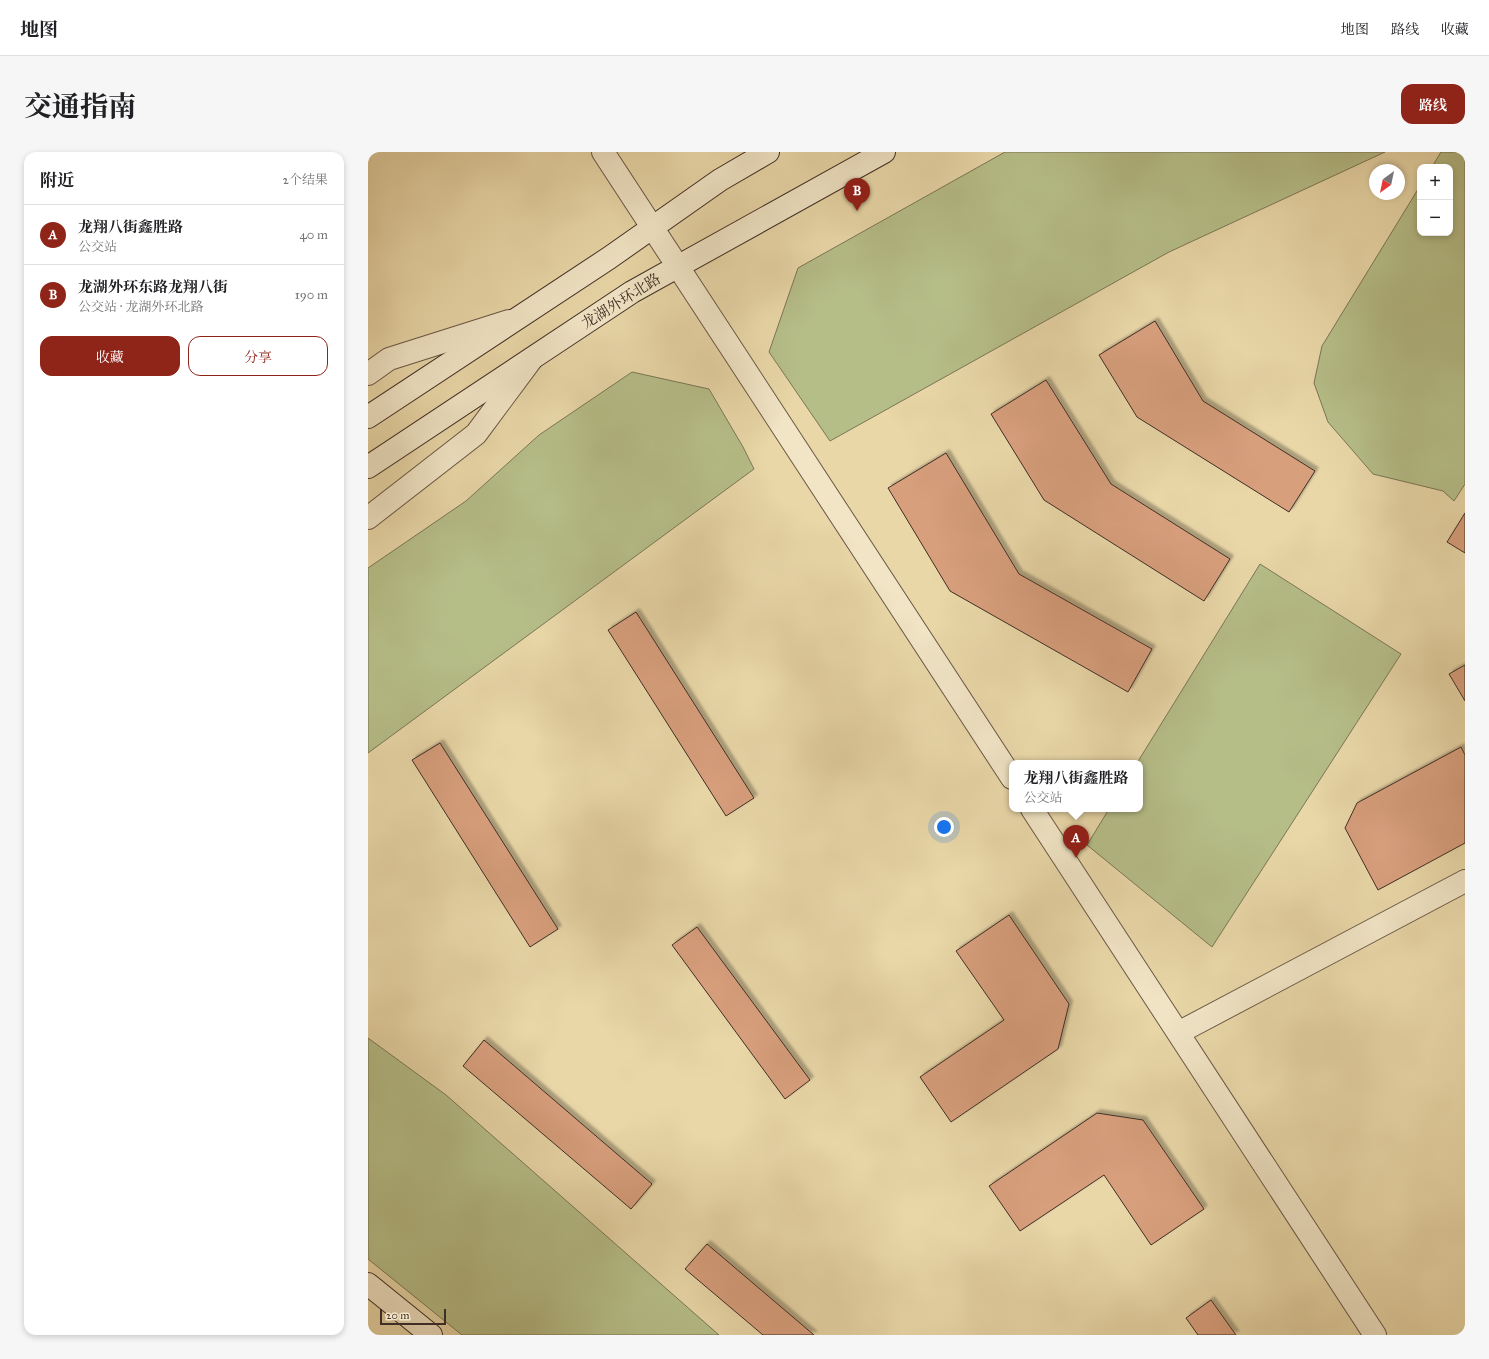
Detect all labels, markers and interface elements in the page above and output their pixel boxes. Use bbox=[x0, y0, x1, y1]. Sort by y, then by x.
text: 地图 bbox=[20, 18, 58, 41]
text: 地图 bbox=[1341, 21, 1369, 38]
text: 路线 bbox=[1391, 21, 1419, 38]
text: 收藏 bbox=[1441, 21, 1469, 38]
button: 路线 bbox=[1401, 84, 1465, 124]
text: 交通指南 bbox=[24, 89, 136, 124]
north arrow bbox=[1369, 164, 1405, 200]
map controls bbox=[1417, 164, 1453, 236]
button: + bbox=[1417, 164, 1453, 200]
text: 附近 bbox=[40, 170, 74, 191]
text: 2个结果 bbox=[283, 172, 328, 188]
pin: B bbox=[844, 178, 870, 211]
button: − bbox=[1417, 200, 1453, 236]
text: 龙翔八街鑫胜路 bbox=[78, 218, 183, 236]
text: A bbox=[49, 227, 57, 243]
text: 40 m bbox=[299, 227, 328, 243]
text: 公交站 bbox=[78, 239, 117, 255]
street label: 龙湖外环北路 bbox=[578, 270, 664, 332]
text: 龙湖外环东路龙翔八街 bbox=[78, 278, 228, 296]
text: B bbox=[49, 287, 57, 303]
text: 190 m bbox=[295, 287, 328, 303]
text: 公交站 · 龙湖外环北路 bbox=[78, 299, 203, 315]
button: 收藏 bbox=[40, 336, 180, 376]
button: 分享 bbox=[188, 336, 328, 376]
popup bbox=[1009, 760, 1143, 812]
text: 龙翔八街鑫胜路 bbox=[1023, 769, 1129, 787]
text: 公交站 bbox=[1023, 790, 1063, 806]
your location bbox=[934, 817, 954, 837]
pin: A bbox=[1063, 825, 1089, 858]
scale bar bbox=[380, 1307, 446, 1326]
text: 20 m bbox=[386, 1309, 409, 1322]

